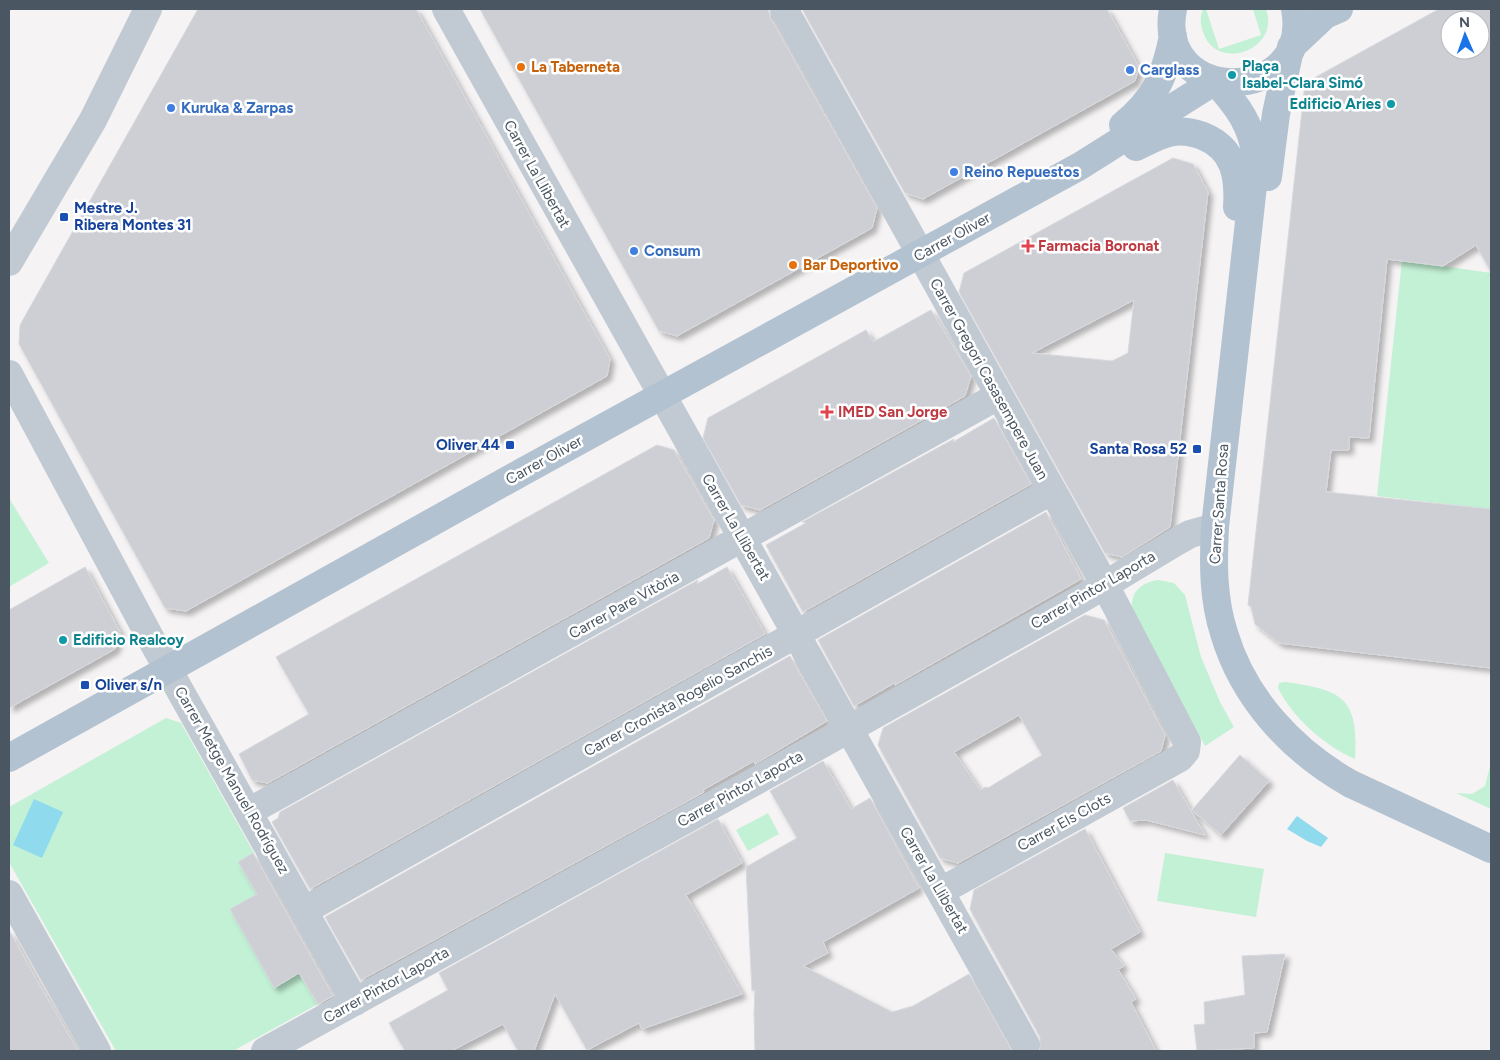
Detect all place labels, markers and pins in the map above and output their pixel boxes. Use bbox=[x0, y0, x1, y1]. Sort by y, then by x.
place label: Plaça Isabel-Clara Simó bbox=[1242, 57, 1363, 92]
place label: La Taberneta bbox=[531, 58, 620, 76]
marker: La Taberneta bbox=[515, 61, 527, 73]
place label: Carglass bbox=[1140, 61, 1199, 79]
marker: Carglass bbox=[1124, 64, 1136, 76]
marker: Plaça Isabel-Clara Simó bbox=[1226, 69, 1238, 81]
place label: Edificio Aries bbox=[1289, 95, 1381, 113]
marker: Edificio Aries bbox=[1385, 98, 1397, 110]
place label: Kuruka & Zarpas bbox=[181, 99, 293, 117]
marker: Kuruka & Zarpas bbox=[165, 102, 177, 114]
place label: Reino Repuestos bbox=[964, 163, 1079, 181]
marker: Reino Repuestos bbox=[948, 166, 960, 178]
place label: Mestre J. Ribera Montes 31 bbox=[74, 199, 192, 234]
marker: Mestre J. Ribera Montes 31 bbox=[58, 211, 70, 223]
place label: Farmacia Boronat bbox=[1038, 237, 1159, 255]
marker: Farmacia Boronat bbox=[1022, 240, 1034, 252]
place label: Consum bbox=[644, 242, 701, 260]
marker: Consum bbox=[628, 245, 640, 257]
place label: Bar Deportivo bbox=[803, 256, 899, 274]
marker: Bar Deportivo bbox=[787, 259, 799, 271]
place label: IMED San Jorge bbox=[838, 403, 948, 421]
marker: IMED San Jorge bbox=[820, 405, 834, 419]
place label: Oliver 44 bbox=[436, 436, 500, 454]
marker: Oliver 44 bbox=[504, 439, 516, 451]
place label: Santa Rosa 52 bbox=[1090, 440, 1187, 458]
marker: Santa Rosa 52 bbox=[1191, 443, 1203, 455]
place label: Edificio Realcoy bbox=[73, 631, 184, 649]
marker: Edificio Realcoy bbox=[57, 634, 69, 646]
place label: Oliver s/n bbox=[95, 676, 162, 694]
marker: Oliver s/n bbox=[79, 679, 91, 691]

